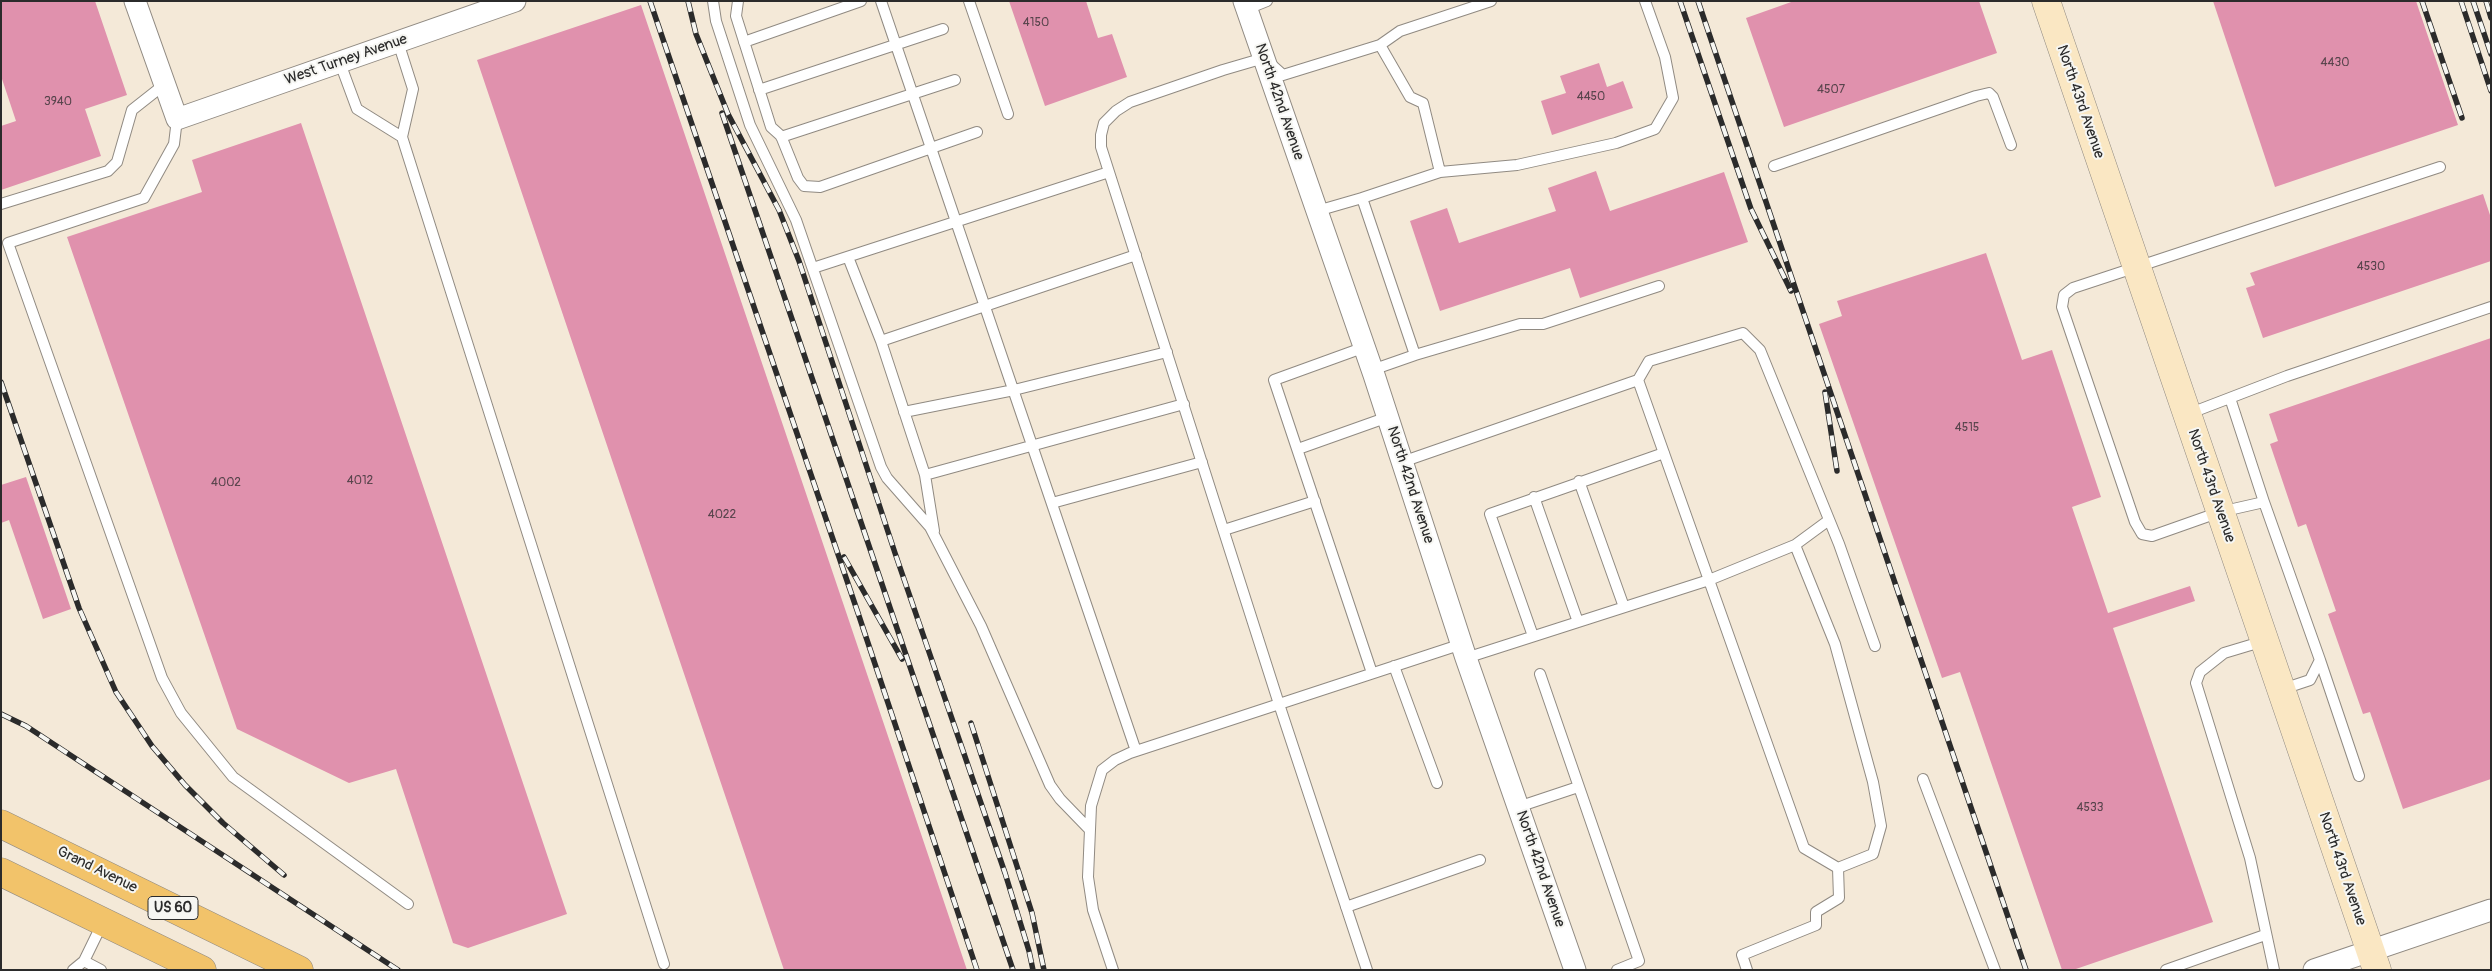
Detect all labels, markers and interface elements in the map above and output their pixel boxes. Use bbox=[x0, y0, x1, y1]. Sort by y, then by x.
house number: 4150 bbox=[1023, 16, 1049, 30]
street label: West Turney Avenue bbox=[282, 31, 410, 89]
street label: North 42nd Avenue bbox=[1251, 41, 1307, 163]
street label: North 43rd Avenue bbox=[2052, 43, 2108, 161]
house number: 4430 bbox=[2321, 56, 2349, 70]
house number: 4507 bbox=[1817, 83, 1845, 97]
house number: 4450 bbox=[1577, 90, 1605, 104]
house number: 3940 bbox=[44, 95, 72, 109]
house number: 4530 bbox=[2357, 260, 2385, 274]
house number: 4515 bbox=[1955, 421, 1979, 435]
street label: North 42nd Avenue bbox=[1383, 424, 1437, 546]
street label: North 43rd Avenue bbox=[2183, 427, 2239, 545]
house number: 4012 bbox=[347, 474, 373, 488]
house number: 4002 bbox=[211, 476, 241, 490]
house number: 4022 bbox=[708, 508, 736, 522]
house number: 4533 bbox=[2077, 801, 2103, 815]
street label: North 42nd Avenue bbox=[1512, 808, 1568, 930]
street label: North 43rd Avenue bbox=[2314, 810, 2370, 928]
street label: Grand Avenue bbox=[54, 843, 140, 897]
road number: US 60 bbox=[148, 896, 198, 920]

